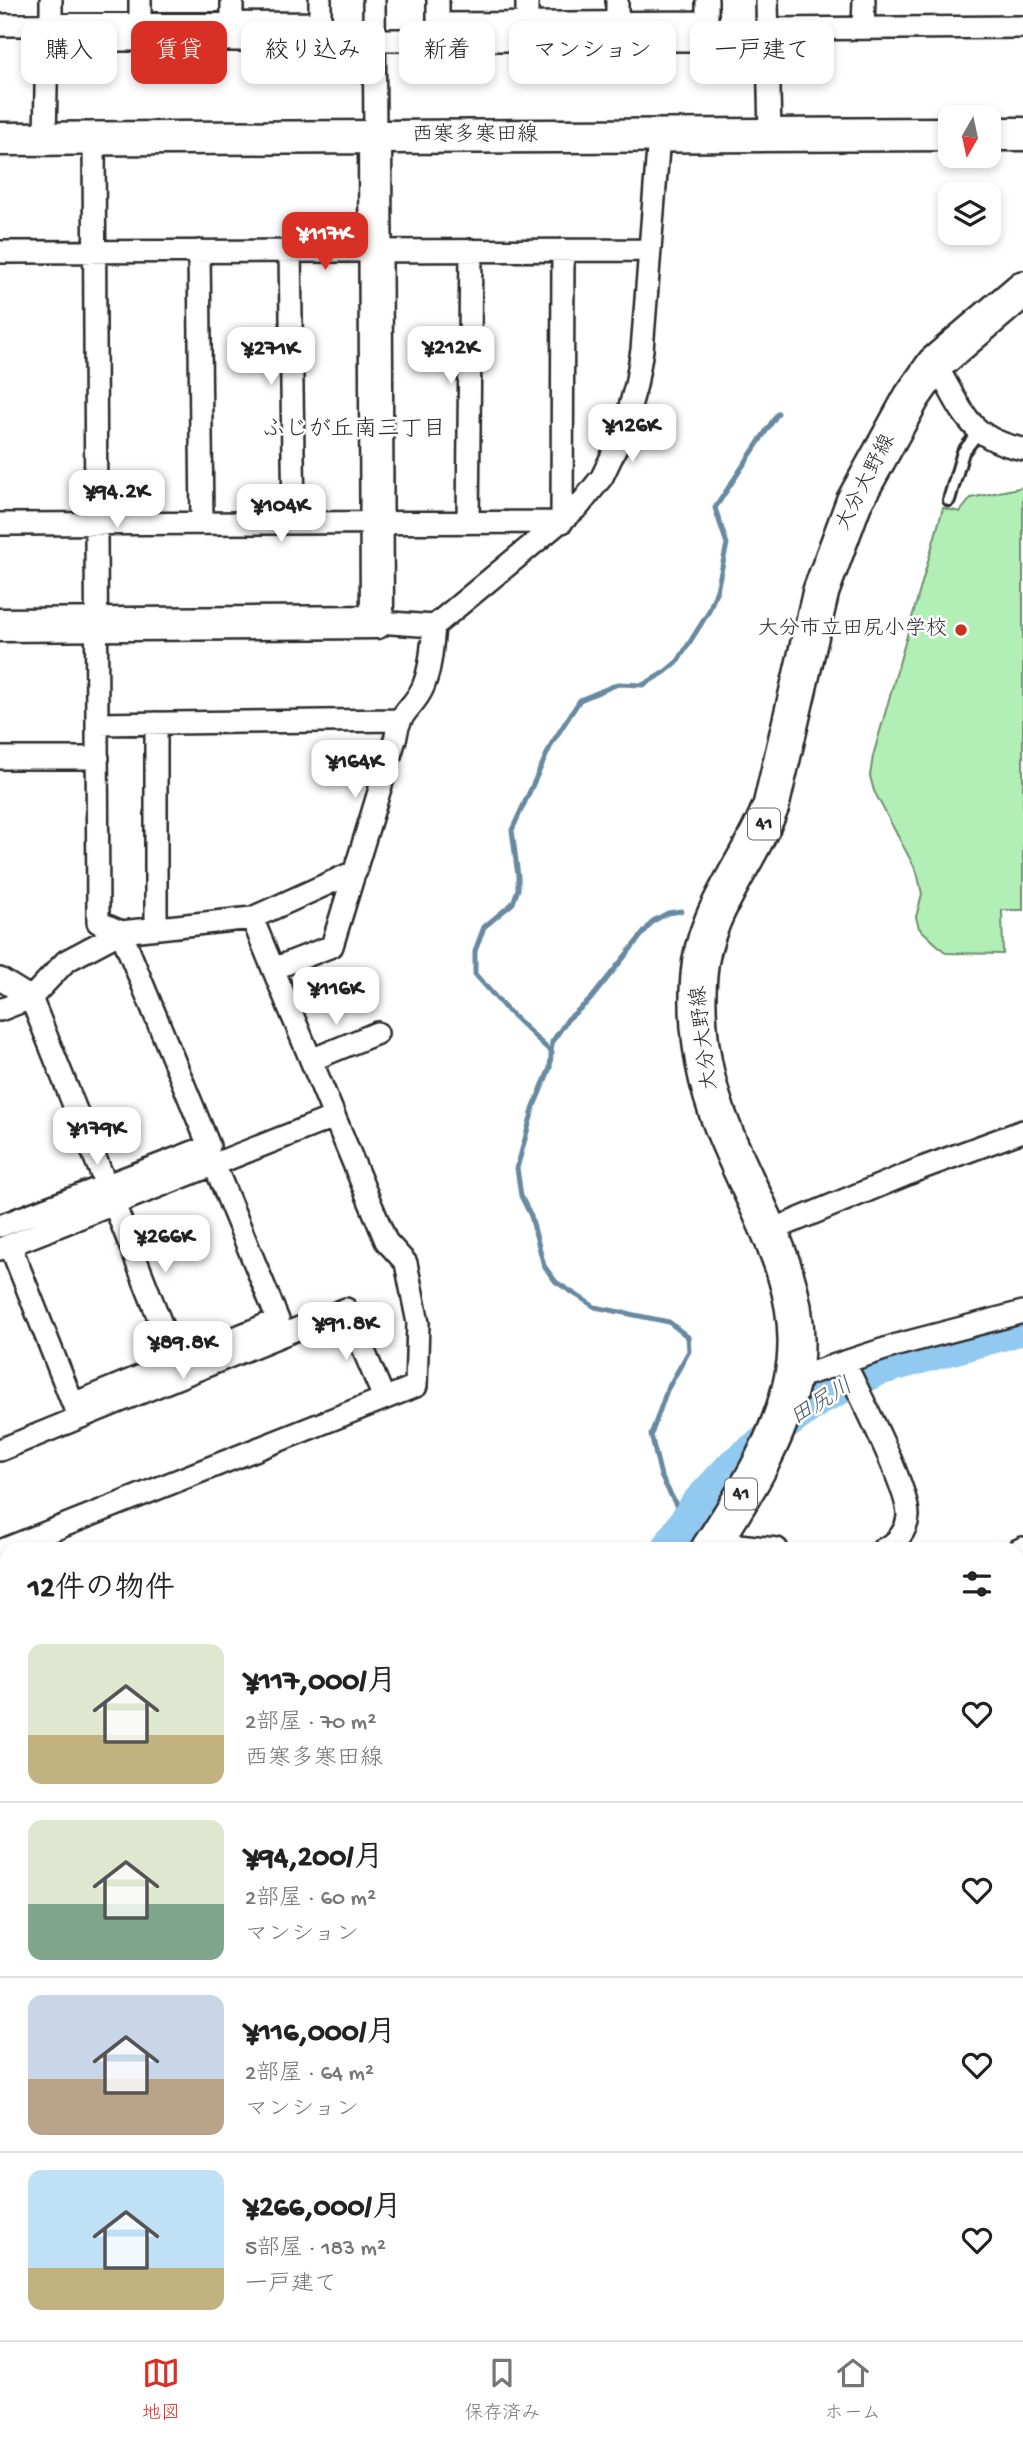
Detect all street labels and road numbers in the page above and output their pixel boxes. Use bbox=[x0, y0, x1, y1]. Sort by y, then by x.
street label: 西寒多寒田線 bbox=[412, 122, 538, 149]
street label: 大分大野線 bbox=[831, 430, 902, 535]
road number: 41 bbox=[748, 808, 780, 839]
street label: 大分大野線 bbox=[686, 984, 725, 1092]
road number: 41 bbox=[725, 1478, 757, 1510]

